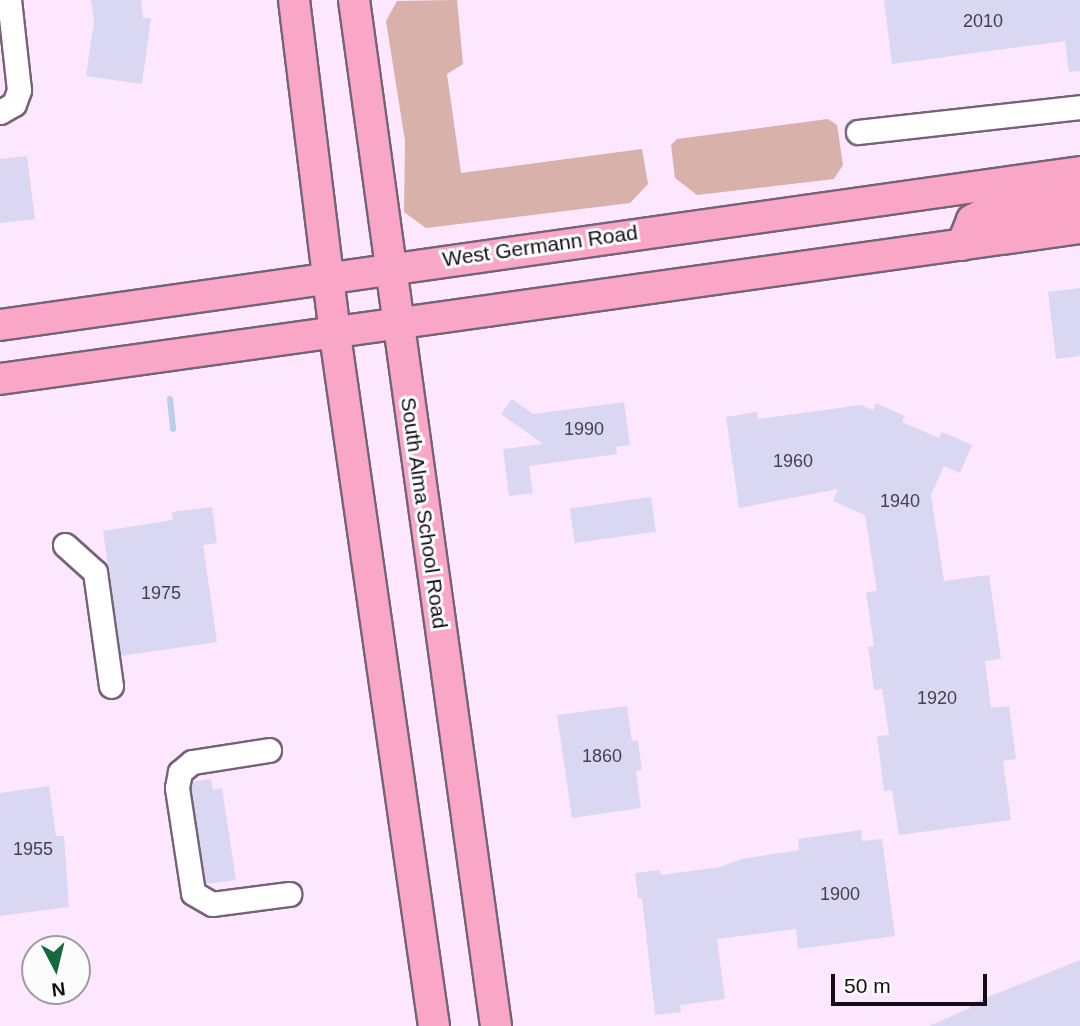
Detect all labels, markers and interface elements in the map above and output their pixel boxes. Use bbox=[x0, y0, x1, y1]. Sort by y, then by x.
house number: 2010 bbox=[963, 10, 1003, 32]
street label: West Germann Road bbox=[441, 220, 639, 272]
street label: South Alma School Road bbox=[395, 395, 453, 631]
house number: 1990 bbox=[564, 418, 604, 440]
house number: 1960 bbox=[773, 450, 813, 472]
house number: 1940 bbox=[880, 490, 920, 512]
house number: 1975 bbox=[141, 582, 181, 604]
house number: 1920 bbox=[917, 687, 957, 709]
house number: 1860 bbox=[582, 745, 622, 767]
house number: 1955 bbox=[13, 838, 53, 860]
house number: 1900 bbox=[820, 883, 860, 905]
north arrow bbox=[21, 935, 91, 1005]
scale bar bbox=[835, 960, 991, 1004]
text: 50 m bbox=[844, 974, 891, 997]
text: N bbox=[50, 978, 66, 1001]

